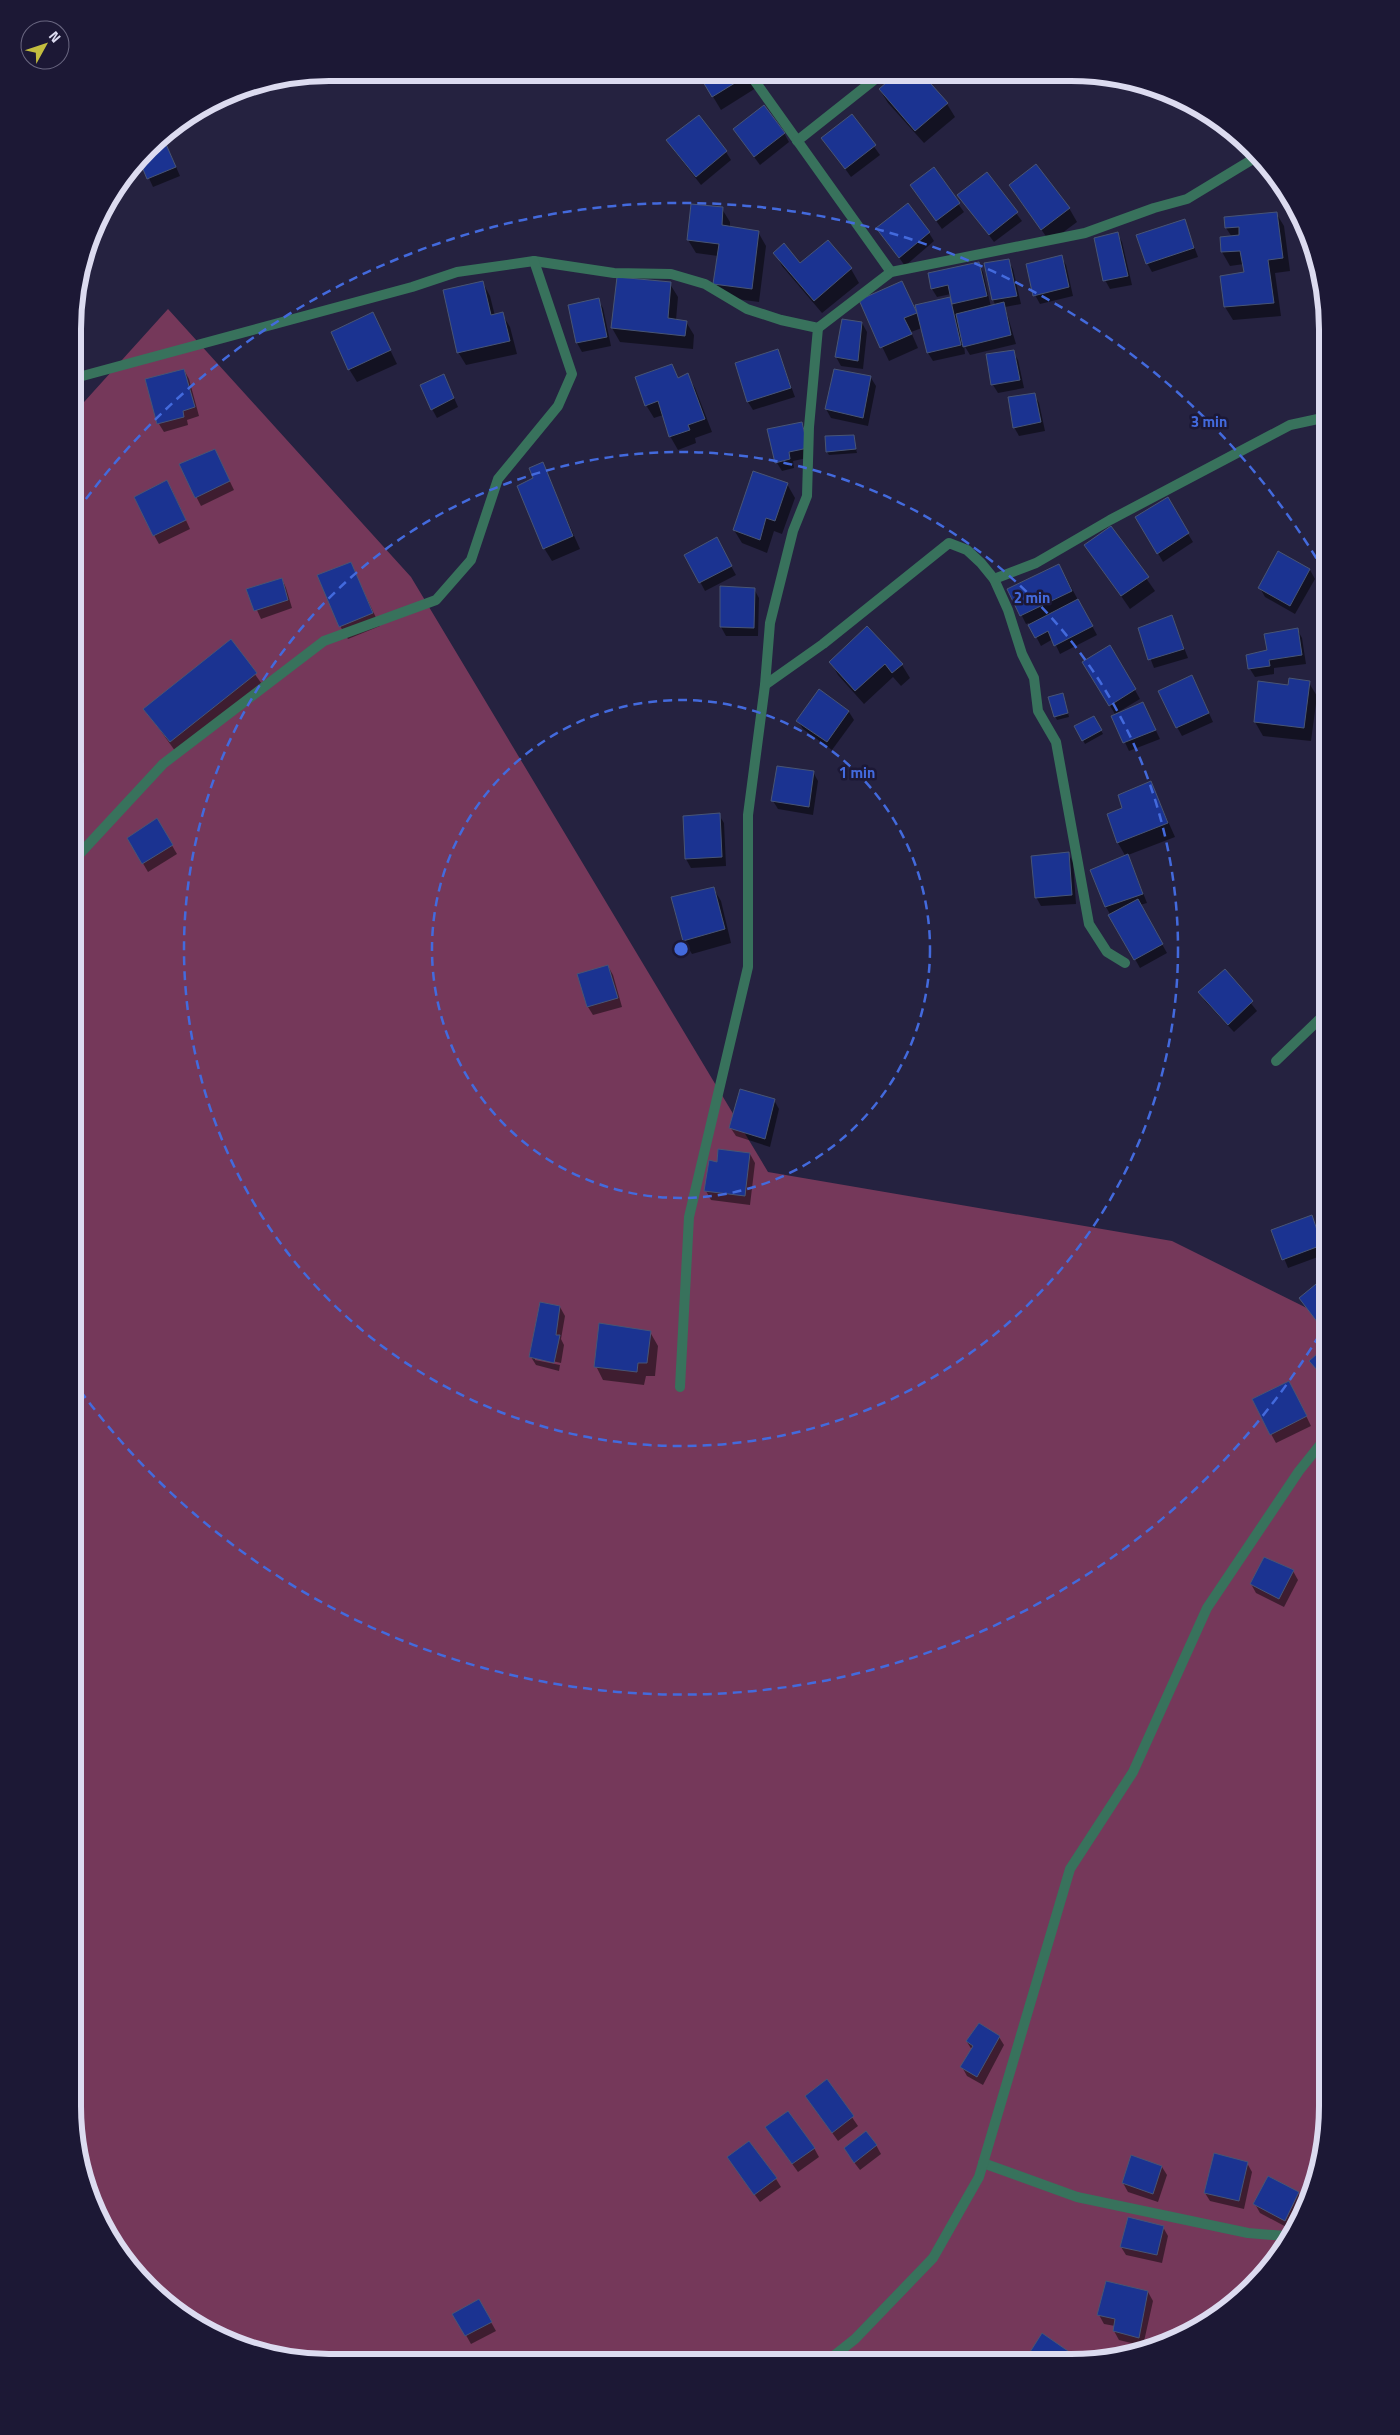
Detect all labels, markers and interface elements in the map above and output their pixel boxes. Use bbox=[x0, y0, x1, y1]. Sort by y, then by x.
north arrow bbox=[20, 20, 70, 70]
text: N bbox=[44, 26, 67, 47]
text: 3 min bbox=[1191, 410, 1227, 433]
text: 2 min bbox=[1014, 586, 1050, 609]
text: 1 min bbox=[839, 761, 875, 784]
centre of rings bbox=[672, 940, 690, 958]

